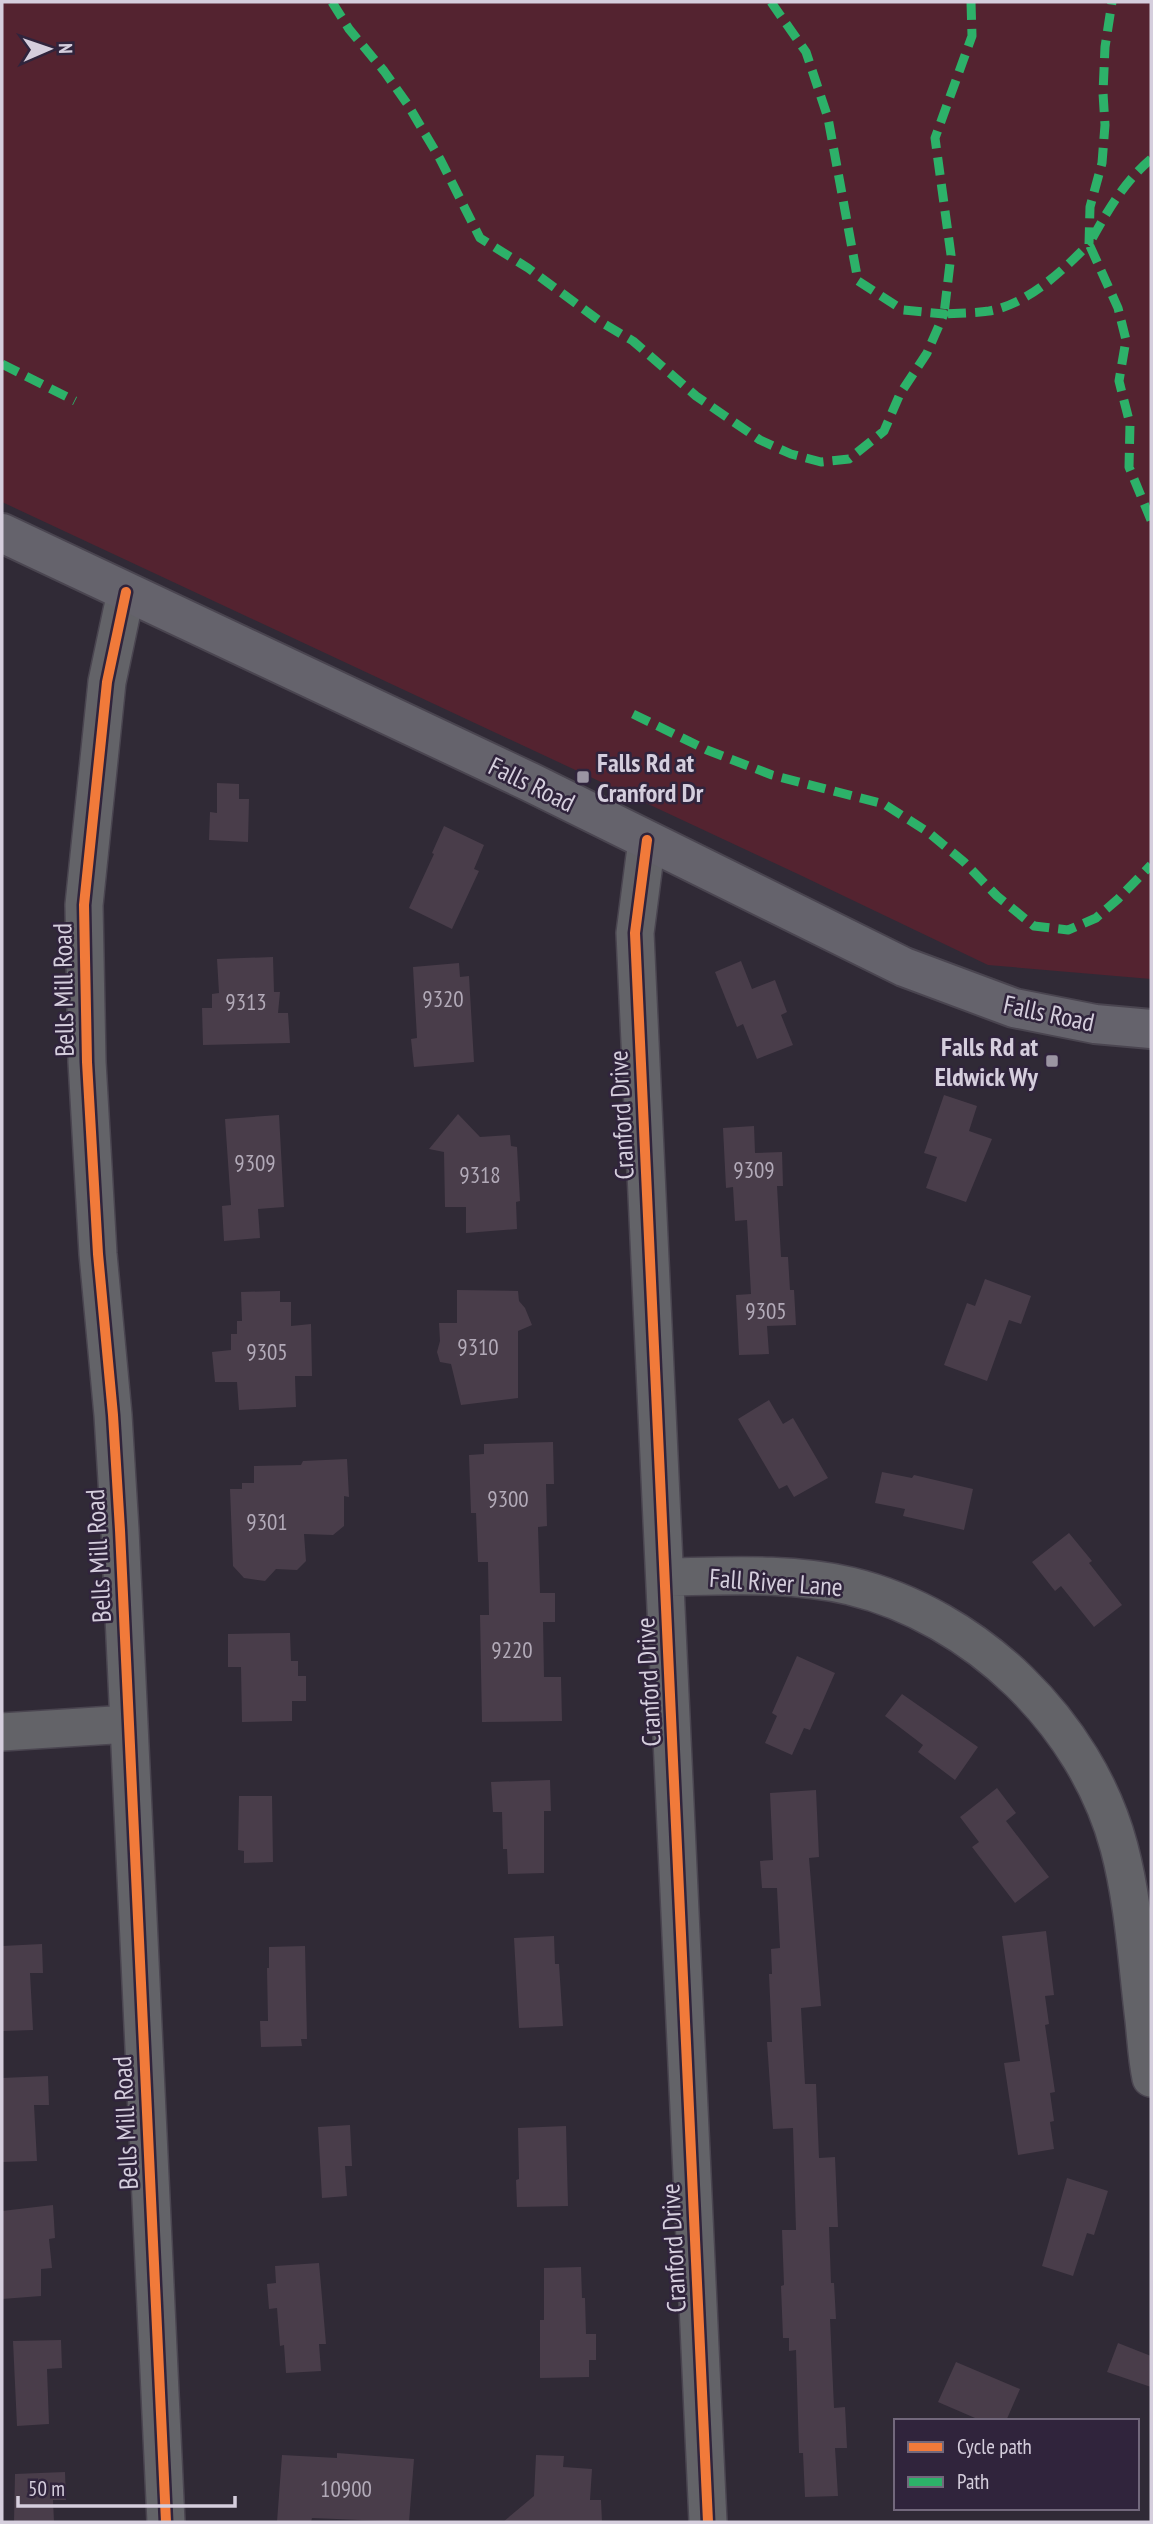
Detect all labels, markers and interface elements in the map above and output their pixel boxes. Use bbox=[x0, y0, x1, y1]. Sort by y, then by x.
north arrow bbox=[14, 14, 84, 84]
text: N bbox=[54, 43, 78, 54]
place label: Falls Rd at Cranford Dr bbox=[597, 746, 704, 809]
street label: Falls Road bbox=[483, 749, 581, 819]
marker: Falls Rd at Cranford Dr bbox=[575, 769, 591, 785]
street label: Bells Mill Road bbox=[45, 923, 81, 1057]
house number: 9320 bbox=[422, 984, 464, 1013]
house number: 9313 bbox=[225, 987, 267, 1016]
street label: Falls Road bbox=[1001, 987, 1097, 1039]
place label: Falls Rd at Eldwick Wy bbox=[935, 1030, 1039, 1093]
street label: Cranford Drive bbox=[601, 1050, 641, 1180]
marker: Falls Rd at Eldwick Wy bbox=[1044, 1053, 1060, 1069]
house number: 9309 bbox=[234, 1148, 276, 1177]
house number: 9309 bbox=[733, 1155, 775, 1184]
house number: 9318 bbox=[459, 1160, 501, 1189]
house number: 9305 bbox=[745, 1296, 787, 1325]
house number: 9310 bbox=[457, 1332, 499, 1361]
house number: 9305 bbox=[246, 1337, 288, 1366]
house number: 9300 bbox=[487, 1484, 529, 1513]
street label: Bells Mill Road bbox=[78, 1488, 118, 1624]
house number: 9301 bbox=[246, 1507, 288, 1536]
street label: Fall River Lane bbox=[708, 1561, 844, 1603]
street label: Cranford Drive bbox=[628, 1617, 668, 1747]
house number: 9220 bbox=[491, 1635, 533, 1664]
street label: Bells Mill Road bbox=[105, 2055, 145, 2191]
street label: Cranford Drive bbox=[653, 2183, 693, 2313]
legend bbox=[894, 2419, 1139, 2510]
text: Cycle path bbox=[957, 2433, 1032, 2460]
scale bar bbox=[18, 2464, 234, 2508]
text: Path bbox=[957, 2468, 989, 2495]
house number: 10900 bbox=[320, 2474, 372, 2503]
text: 50 m bbox=[28, 2475, 65, 2502]

